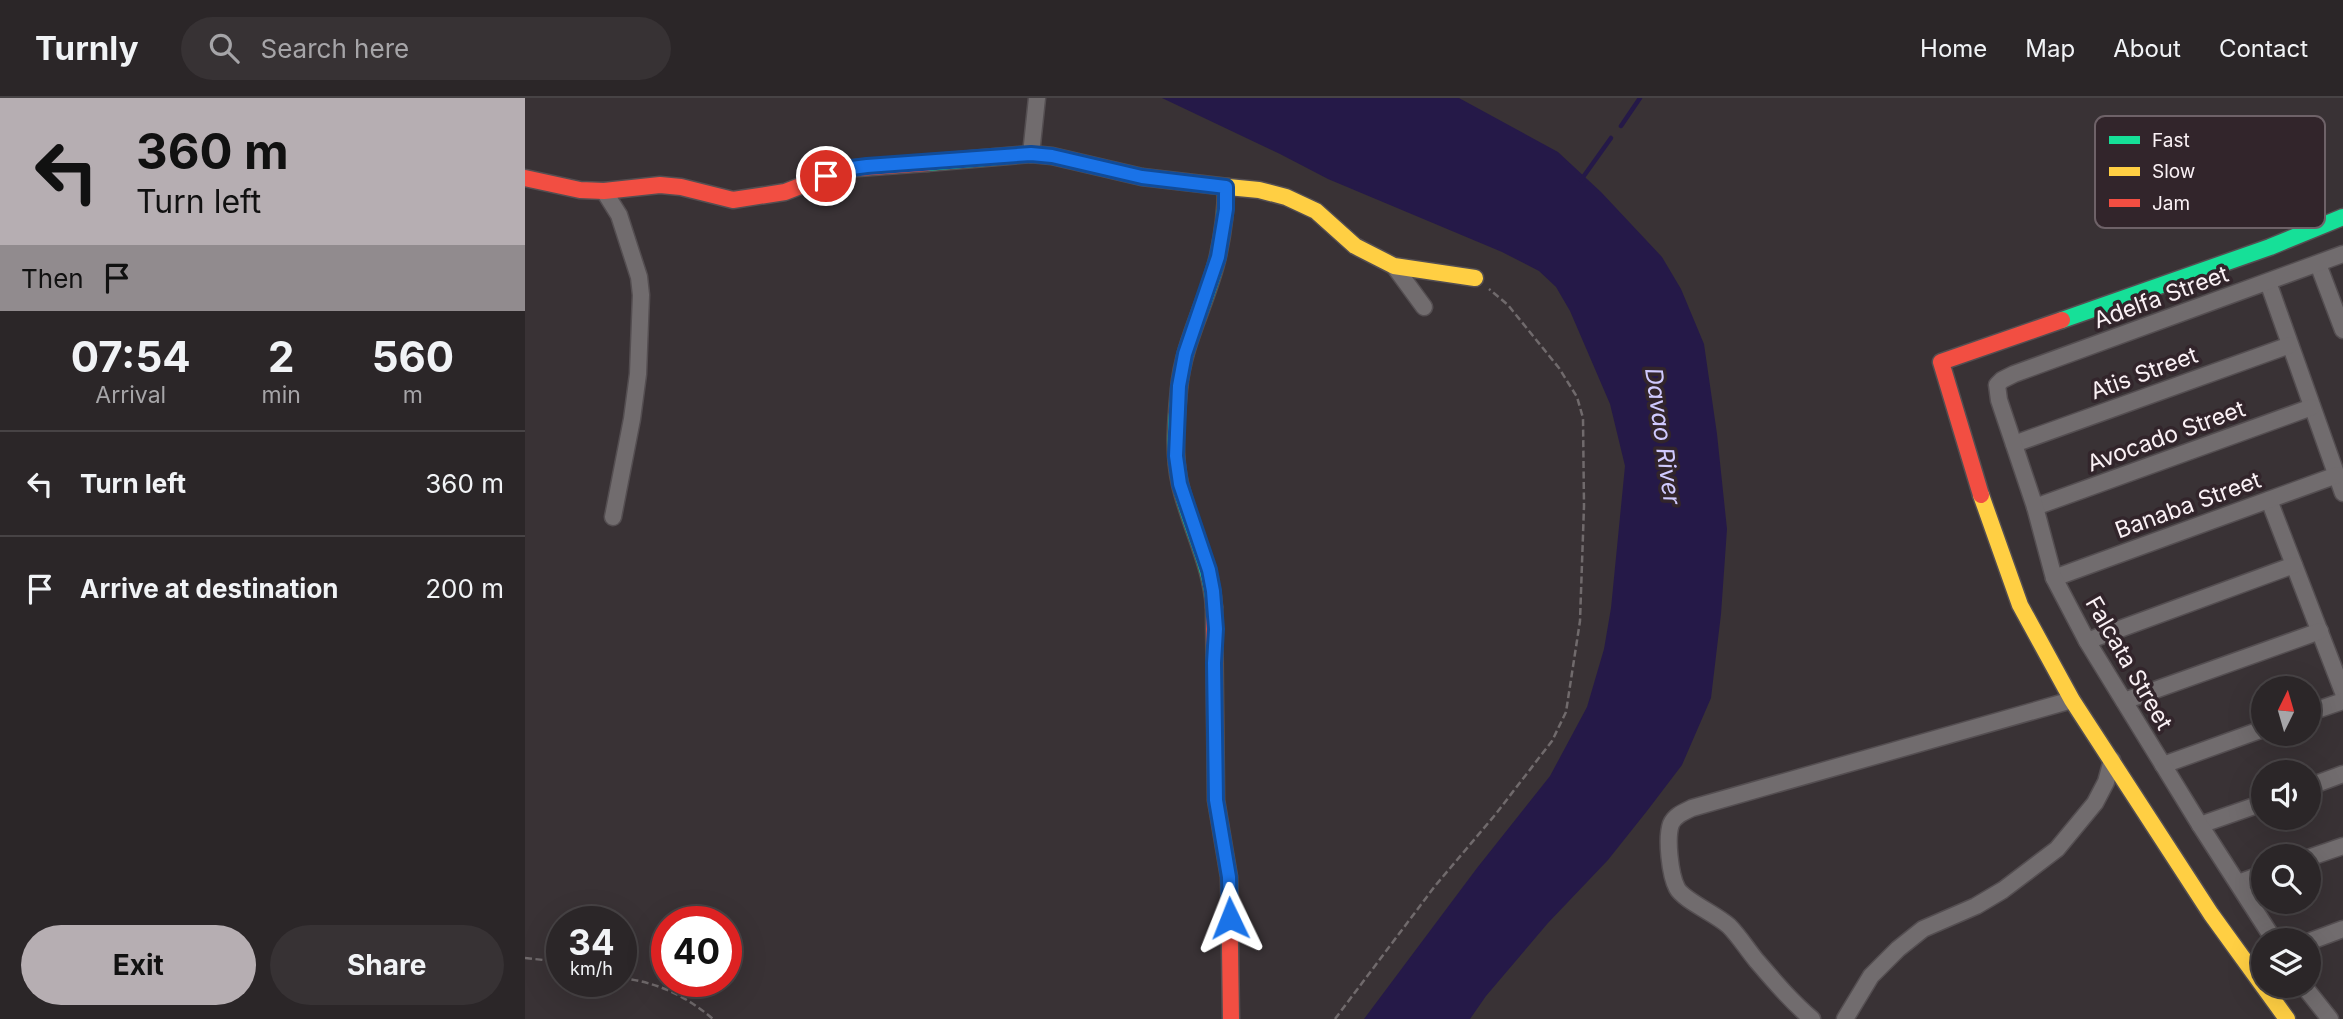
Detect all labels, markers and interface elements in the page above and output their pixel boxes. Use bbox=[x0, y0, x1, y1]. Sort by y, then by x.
search box bbox=[181, 17, 671, 80]
text: Turnly bbox=[35, 28, 139, 68]
icon: search bbox=[205, 29, 243, 67]
text: Search here bbox=[261, 33, 409, 64]
text: Home bbox=[1920, 34, 1987, 63]
text: Map bbox=[2025, 34, 2075, 63]
text: About bbox=[2113, 34, 2181, 63]
text: Contact bbox=[2219, 34, 2308, 63]
legend bbox=[2095, 116, 2325, 228]
text: 360 m bbox=[136, 122, 289, 181]
icon: left bbox=[21, 126, 112, 217]
text: Fast bbox=[2152, 129, 2190, 152]
pin bbox=[796, 146, 856, 206]
icon: arrive bbox=[807, 157, 845, 195]
text: Slow bbox=[2152, 160, 2195, 183]
text: Turn left bbox=[136, 182, 261, 221]
text: Jam bbox=[2152, 192, 2190, 215]
icon: arrive bbox=[98, 259, 136, 297]
street label: Adelfa Street bbox=[2090, 260, 2233, 334]
text: Then bbox=[21, 263, 84, 294]
text: 07:54 bbox=[71, 331, 191, 382]
text: 2 bbox=[268, 331, 294, 382]
text: 560 bbox=[372, 331, 454, 382]
street label: Atis Street bbox=[2087, 341, 2202, 405]
water label: Davao River bbox=[1639, 366, 1687, 507]
text: Arrival bbox=[95, 381, 166, 409]
text: min bbox=[262, 381, 301, 409]
text: m bbox=[403, 381, 423, 409]
street label: Avocado Street bbox=[2083, 394, 2249, 478]
icon: left bbox=[21, 465, 59, 503]
street label: Banaba Street bbox=[2111, 466, 2265, 544]
text: Turn left bbox=[80, 468, 186, 499]
text: 360 m bbox=[425, 468, 504, 499]
icon: arrive bbox=[21, 570, 59, 608]
text: Arrive at destination bbox=[80, 573, 339, 604]
text: 200 m bbox=[425, 573, 504, 604]
street label: Falcata Street bbox=[2079, 591, 2179, 735]
north arrow bbox=[2251, 676, 2321, 746]
map controls bbox=[2251, 676, 2321, 998]
button: sound bbox=[2251, 760, 2321, 830]
button: search bbox=[2251, 844, 2321, 914]
position arrow bbox=[1193, 881, 1267, 955]
speed limit sign: 40 bbox=[651, 906, 742, 997]
text: 34 bbox=[568, 921, 615, 963]
button: Exit bbox=[21, 925, 256, 1005]
button: Share bbox=[270, 925, 504, 1005]
button: layers bbox=[2251, 928, 2321, 998]
text: km/h bbox=[570, 958, 613, 979]

